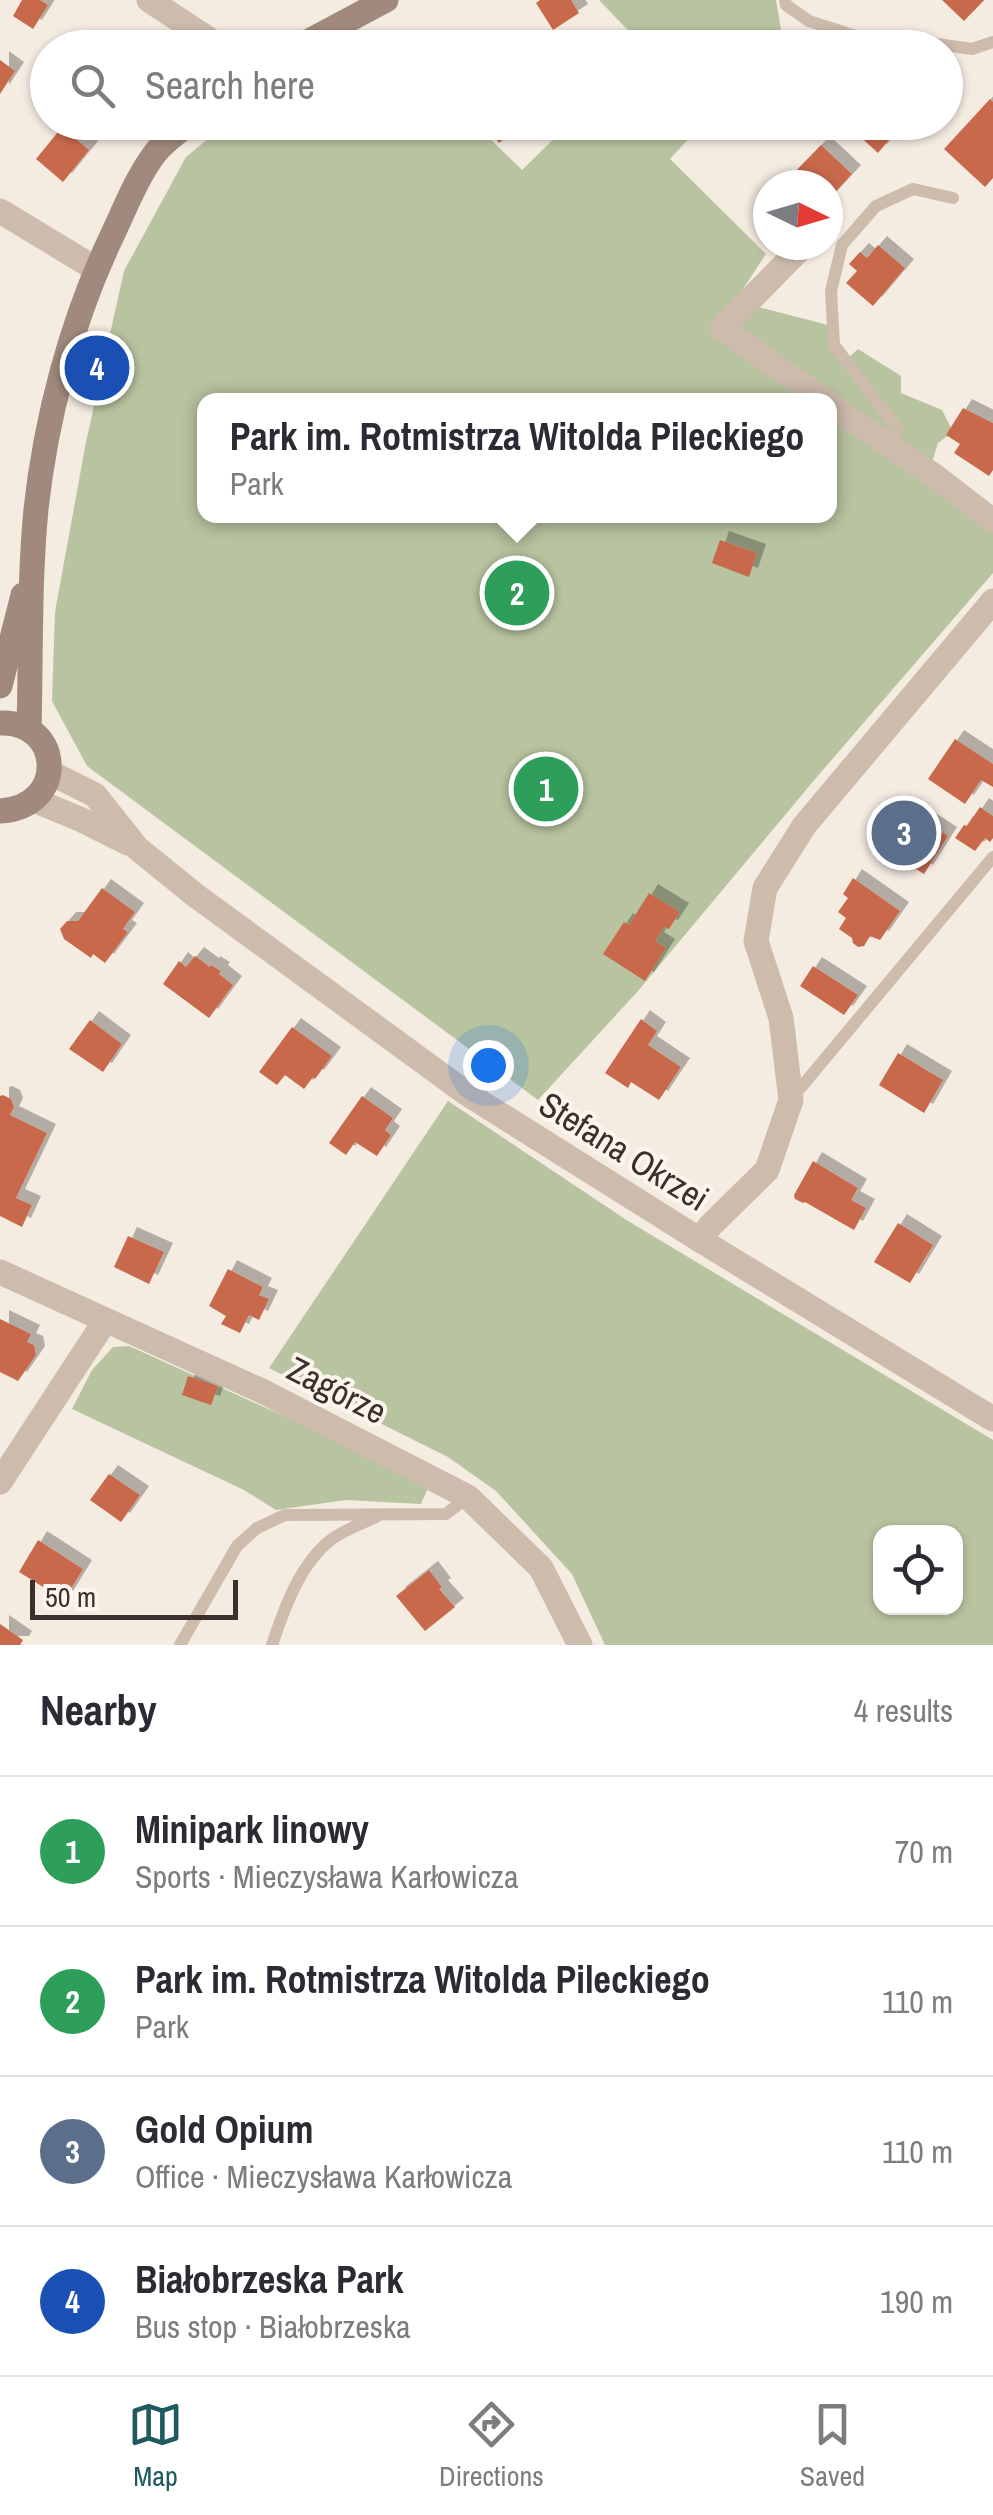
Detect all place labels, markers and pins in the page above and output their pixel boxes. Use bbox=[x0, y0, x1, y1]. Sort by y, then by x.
pin: 4 bbox=[64, 330, 130, 406]
pin: 2 bbox=[484, 556, 550, 630]
pin: 1 bbox=[514, 752, 578, 826]
pin: 3 bbox=[872, 796, 936, 870]

